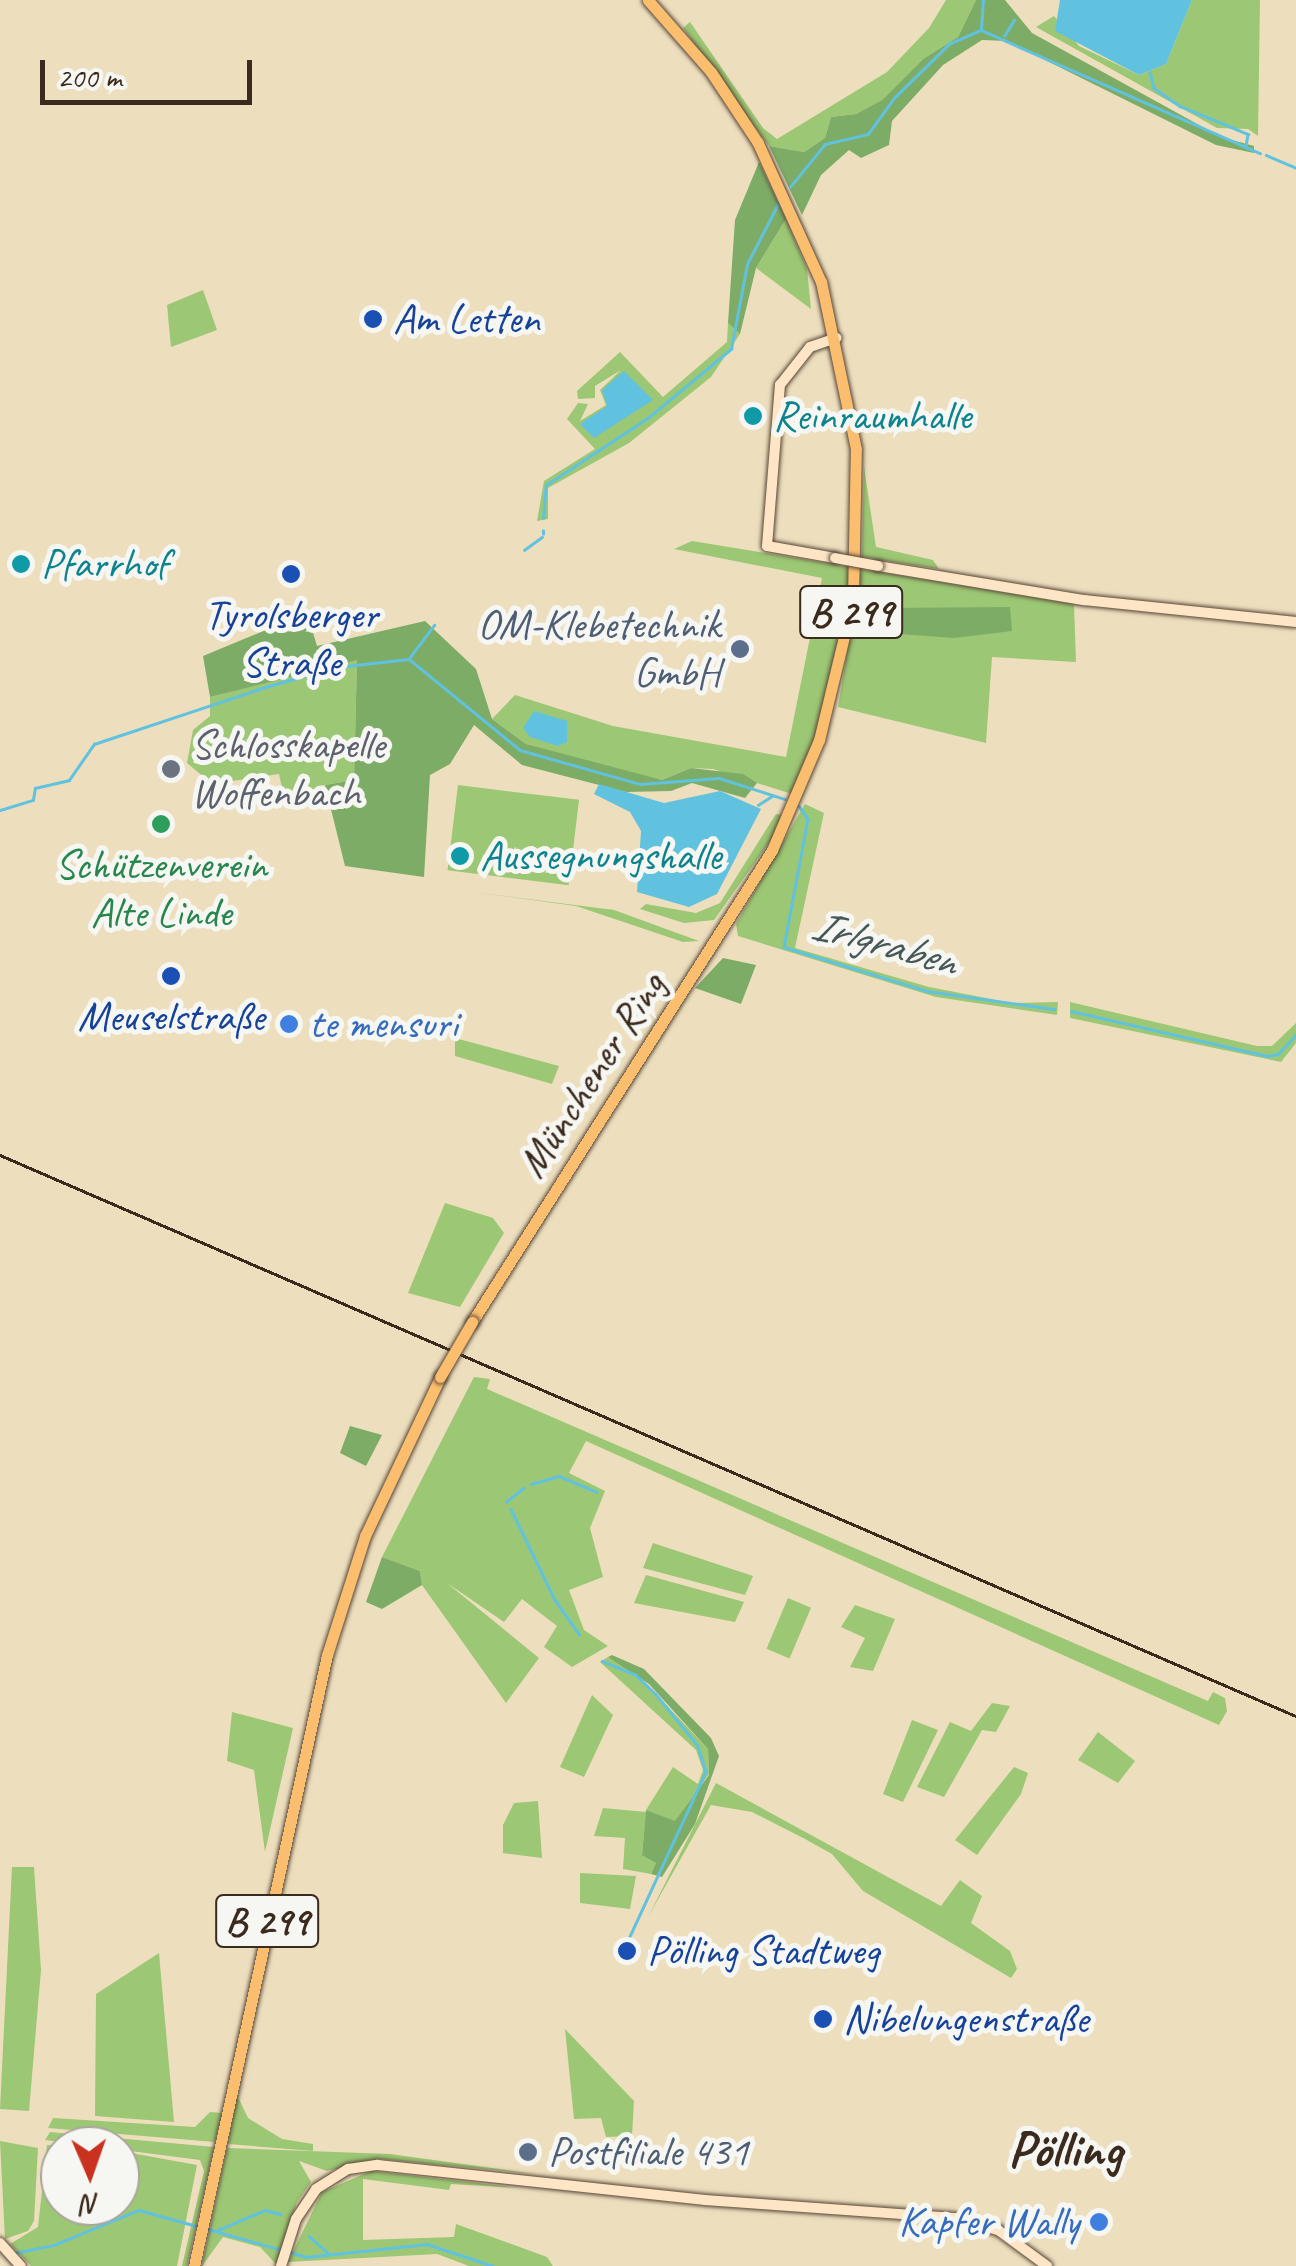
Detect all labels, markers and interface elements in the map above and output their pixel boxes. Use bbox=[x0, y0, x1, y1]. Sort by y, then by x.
scale bar bbox=[45, 40, 258, 102]
text: 200 m bbox=[57, 58, 122, 96]
place label: Am Letten bbox=[393, 294, 540, 344]
marker: Am Letten bbox=[362, 308, 384, 330]
place label: Reinraumhalle bbox=[773, 391, 971, 441]
marker: Reinraumhalle bbox=[742, 405, 764, 427]
place label: Pfarrhof bbox=[41, 539, 168, 589]
marker: Pfarrhof bbox=[10, 553, 32, 575]
marker: Tyrolsberger Straße bbox=[280, 563, 302, 585]
road number: B 299 bbox=[798, 577, 904, 647]
place label: Tyrolsberger Straße bbox=[204, 590, 378, 688]
place label: OM-Klebetechnik GmbH bbox=[478, 600, 720, 698]
marker: OM-Klebetechnik GmbH bbox=[729, 638, 751, 660]
place label: Schlosskapelle Woffenbach bbox=[191, 720, 385, 818]
marker: Schlosskapelle Woffenbach bbox=[160, 758, 182, 780]
marker: Schützenverein Alte Linde bbox=[150, 813, 172, 835]
place label: Aussegnungshalle bbox=[480, 831, 721, 881]
place label: Schützenverein Alte Linde bbox=[55, 840, 267, 938]
marker: Aussegnungshalle bbox=[449, 845, 471, 867]
water label: Irlgraben bbox=[806, 898, 962, 988]
street label: Münchener Ring bbox=[507, 963, 677, 1187]
marker: Meuselstraße bbox=[160, 965, 182, 987]
place label: Meuselstraße bbox=[78, 992, 264, 1042]
place label: te mensuri bbox=[309, 999, 456, 1049]
marker: te mensuri bbox=[278, 1013, 300, 1035]
road number: B 299 bbox=[214, 1886, 320, 1956]
place label: Pölling Stadtweg bbox=[647, 1926, 882, 1976]
marker: Pölling Stadtweg bbox=[616, 1940, 638, 1962]
place label: Nibelungenstraße bbox=[843, 1994, 1088, 2044]
marker: Nibelungenstraße bbox=[812, 2008, 834, 2030]
district label: Pölling bbox=[1008, 2119, 1122, 2181]
north arrow bbox=[40, 2126, 140, 2226]
place label: Postfiliale 431 bbox=[548, 2127, 748, 2177]
marker: Postfiliale 431 bbox=[517, 2141, 539, 2163]
text: N bbox=[82, 2187, 100, 2222]
place label: Kapfer Wally bbox=[897, 2197, 1079, 2247]
marker: Kapfer Wally bbox=[1088, 2211, 1110, 2233]

